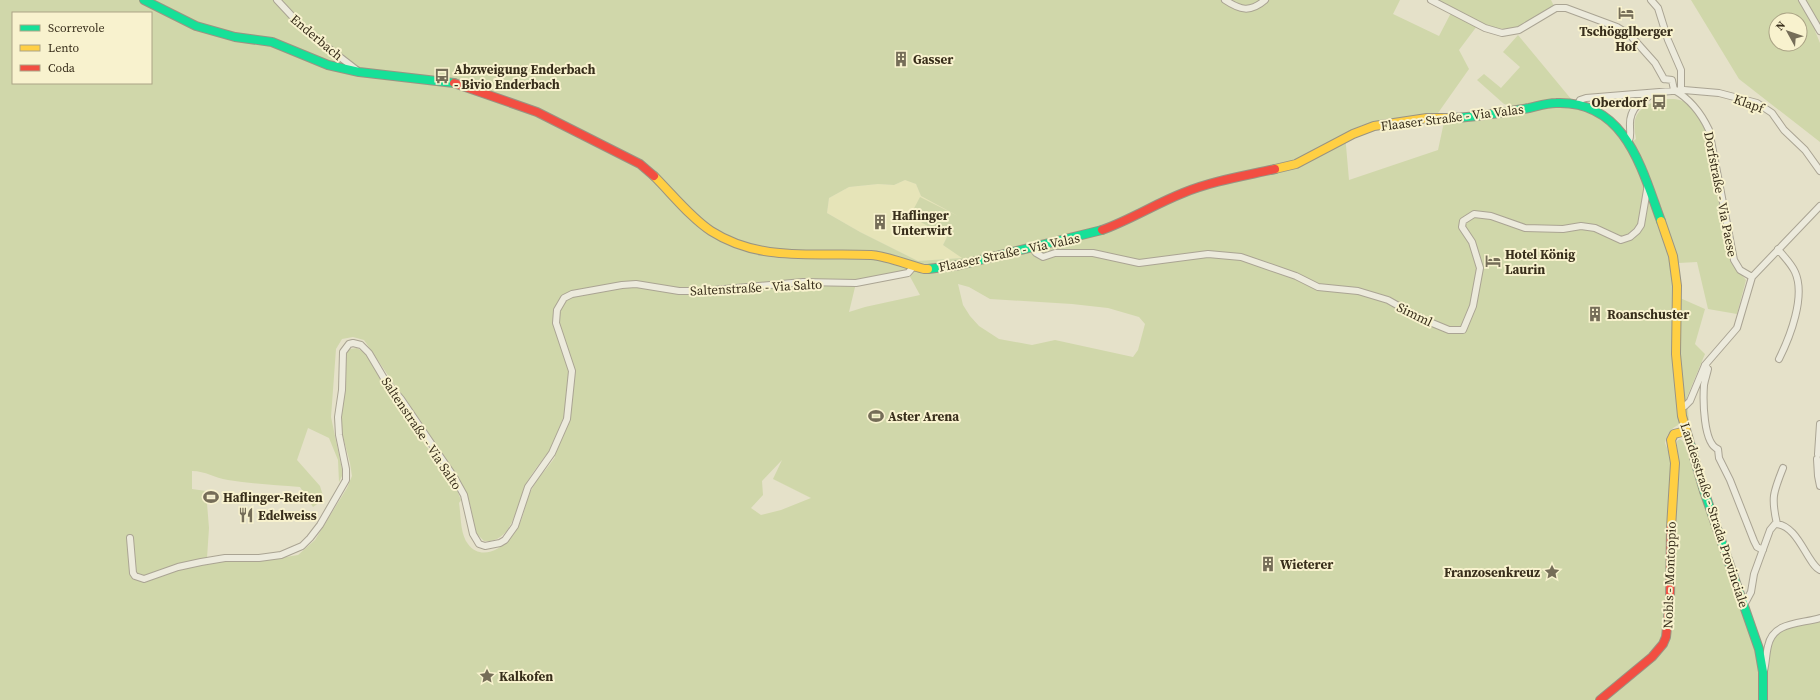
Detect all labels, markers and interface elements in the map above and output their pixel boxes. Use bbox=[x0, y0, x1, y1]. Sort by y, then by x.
hotel icon: Tschögglberger Hof bbox=[1617, 4, 1635, 22]
street label: Enderbach bbox=[287, 11, 346, 64]
legend bbox=[12, 12, 152, 84]
north arrow bbox=[1768, 12, 1808, 52]
text: N bbox=[1772, 18, 1789, 34]
text: Scorrevole bbox=[48, 20, 105, 36]
place label: Tschögglberger Hof bbox=[1579, 23, 1674, 55]
text: Lento bbox=[48, 40, 79, 56]
building icon: Gasser bbox=[892, 50, 910, 68]
place label: Gasser bbox=[913, 51, 954, 68]
text: Coda bbox=[48, 60, 76, 76]
place label: Abzweigung Enderbach - Bivio Enderbach bbox=[454, 61, 596, 93]
bus stop icon: Abzweigung Enderbach - Bivio Enderbach bbox=[433, 67, 451, 85]
street label: Klapf bbox=[1731, 90, 1768, 117]
bus stop icon: Oberdorf bbox=[1650, 93, 1668, 111]
place label: Oberdorf bbox=[1592, 94, 1648, 111]
street label: Flaaser Straße - Via Valas bbox=[1380, 100, 1525, 135]
street label: Dorfstraße - Via Paese bbox=[1700, 130, 1741, 259]
place label: Haflinger Unterwirt bbox=[892, 207, 952, 239]
building icon: Haflinger Unterwirt bbox=[871, 213, 889, 231]
street label: Flaaser Straße - Via Valas bbox=[937, 229, 1082, 276]
place label: Hotel König Laurin bbox=[1505, 246, 1575, 278]
hotel icon: Hotel König Laurin bbox=[1484, 252, 1502, 270]
street label: Saltenstraße - Via Salto bbox=[690, 276, 822, 299]
street label: Simml bbox=[1394, 299, 1436, 330]
building icon: Roanschuster bbox=[1586, 305, 1604, 323]
place label: Roanschuster bbox=[1607, 306, 1690, 323]
street label: Saltenstraße - Via Salto bbox=[378, 374, 466, 493]
sports icon: Aster Arena bbox=[867, 407, 885, 425]
place label: Aster Arena bbox=[888, 408, 959, 425]
street label: Landesstraße - Strada Provinciale bbox=[1677, 421, 1753, 610]
sports icon: Haflinger-Reiten bbox=[202, 488, 220, 506]
place label: Haflinger-Reiten bbox=[223, 489, 323, 506]
restaurant icon: Edelweiss bbox=[237, 506, 255, 524]
place label: Edelweiss bbox=[258, 507, 317, 524]
street label: Nobls - Montoppio bbox=[1659, 521, 1680, 629]
building icon: Wieterer bbox=[1259, 555, 1277, 573]
place label: Wieterer bbox=[1280, 556, 1334, 573]
place icon: Franzosenkreuz bbox=[1543, 563, 1561, 581]
place label: Franzosenkreuz bbox=[1444, 564, 1540, 581]
place icon: Kalkofen bbox=[478, 667, 496, 685]
place label: Kalkofen bbox=[499, 668, 553, 685]

